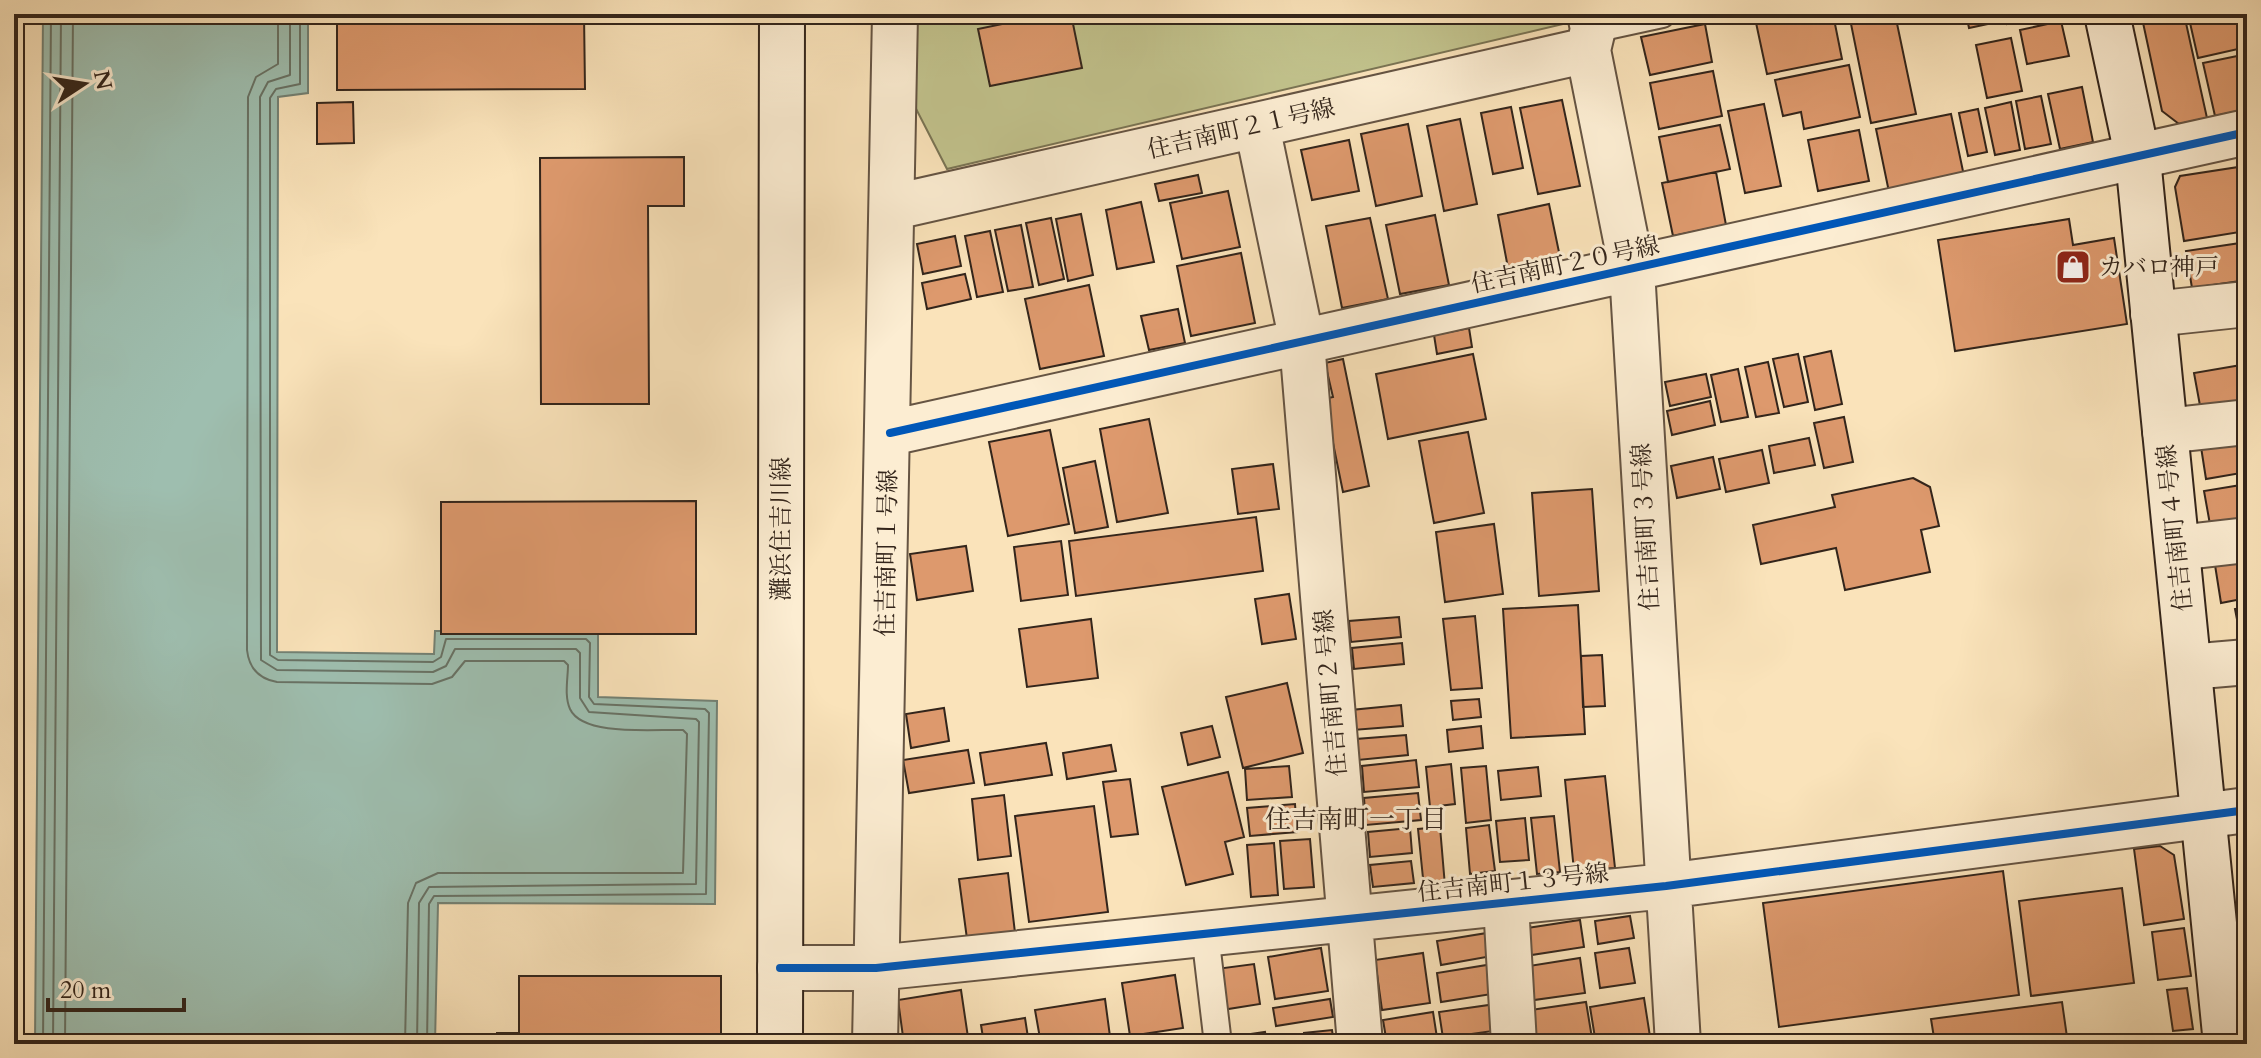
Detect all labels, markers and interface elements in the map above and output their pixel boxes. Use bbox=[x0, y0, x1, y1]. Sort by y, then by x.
north arrow bbox=[44, 44, 124, 124]
text: N bbox=[86, 68, 119, 93]
street label: 住吉南町２１号線 bbox=[1144, 91, 1338, 167]
street label: 住吉南町２０号線 bbox=[1468, 229, 1662, 301]
shop icon: カバロ神戸 bbox=[2054, 248, 2092, 286]
place label: カバロ神戸 bbox=[2099, 251, 2219, 284]
street label: 住吉南町３号線 bbox=[1625, 442, 1667, 612]
street label: 住吉南町４号線 bbox=[2150, 443, 2200, 613]
street label: 灘浜住吉川線 bbox=[765, 457, 798, 601]
street label: 住吉南町１号線 bbox=[869, 469, 905, 637]
street label: 住吉南町２号線 bbox=[1307, 608, 1355, 778]
district label: 住吉南町一丁目 bbox=[1265, 802, 1447, 837]
street label: 住吉南町１３号線 bbox=[1416, 857, 1610, 909]
scale bar bbox=[48, 962, 184, 1012]
text: 20 m bbox=[60, 974, 112, 1007]

